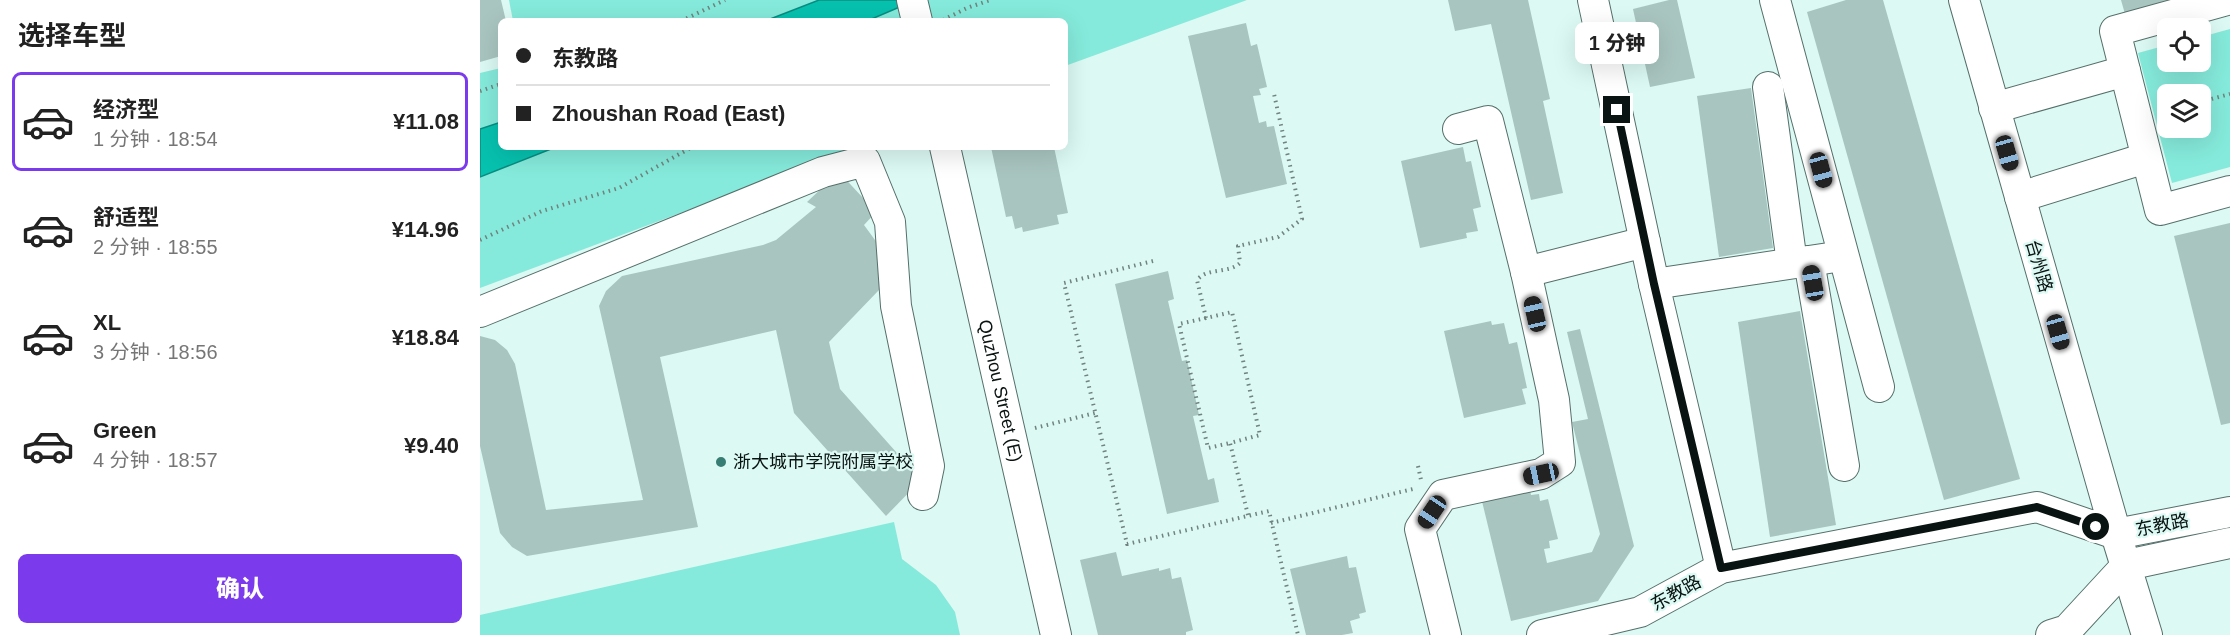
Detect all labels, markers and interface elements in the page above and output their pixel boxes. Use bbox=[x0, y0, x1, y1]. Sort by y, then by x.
map controls bbox=[2157, 18, 2211, 138]
button: locate bbox=[2157, 18, 2211, 72]
text: 选择车型 bbox=[18, 21, 126, 51]
callout: 1 分钟 bbox=[1575, 23, 1659, 65]
text: 1 分钟 bbox=[1589, 32, 1645, 54]
text: 东教路 bbox=[552, 46, 618, 71]
button: layers bbox=[2157, 84, 2211, 138]
icon: car bbox=[21, 95, 75, 149]
route end bbox=[1603, 96, 1630, 123]
text: 经济型 bbox=[93, 97, 159, 122]
text: Zhoushan Road (East) bbox=[552, 101, 785, 126]
text: ¥11.08 bbox=[393, 109, 459, 134]
text: 1 分钟 · 18:54 bbox=[93, 128, 218, 150]
car bbox=[1993, 133, 2021, 173]
car bbox=[1808, 150, 1834, 190]
icon: car bbox=[21, 203, 75, 257]
text: 舒适型 bbox=[93, 205, 159, 230]
text: ¥14.96 bbox=[392, 217, 459, 242]
text: 2 分钟 · 18:55 bbox=[93, 236, 218, 258]
street label: 台州路 bbox=[2022, 237, 2056, 295]
car bbox=[1801, 264, 1825, 302]
car bbox=[1522, 294, 1548, 334]
text: XL bbox=[93, 310, 121, 335]
icon: car bbox=[21, 311, 75, 365]
car bbox=[2044, 312, 2072, 352]
street label: Quzhou Street (E) bbox=[975, 318, 1026, 464]
text: ¥18.84 bbox=[392, 325, 459, 350]
text: 3 分钟 · 18:56 bbox=[93, 341, 218, 363]
text: Green bbox=[93, 418, 157, 443]
icon: car bbox=[21, 419, 75, 473]
text: ¥9.40 bbox=[404, 433, 459, 458]
text: 4 分钟 · 18:57 bbox=[93, 449, 218, 471]
place label: 浙大城市学院附属学校 bbox=[733, 452, 913, 472]
marker: 浙大城市学院附属学校 bbox=[714, 455, 728, 469]
car bbox=[1522, 461, 1560, 487]
car bbox=[1414, 492, 1450, 532]
street label: 东教路 bbox=[2134, 510, 2190, 540]
route start bbox=[2082, 513, 2109, 540]
button: 确认 bbox=[18, 554, 462, 623]
street label: 东教路 bbox=[1648, 571, 1704, 615]

